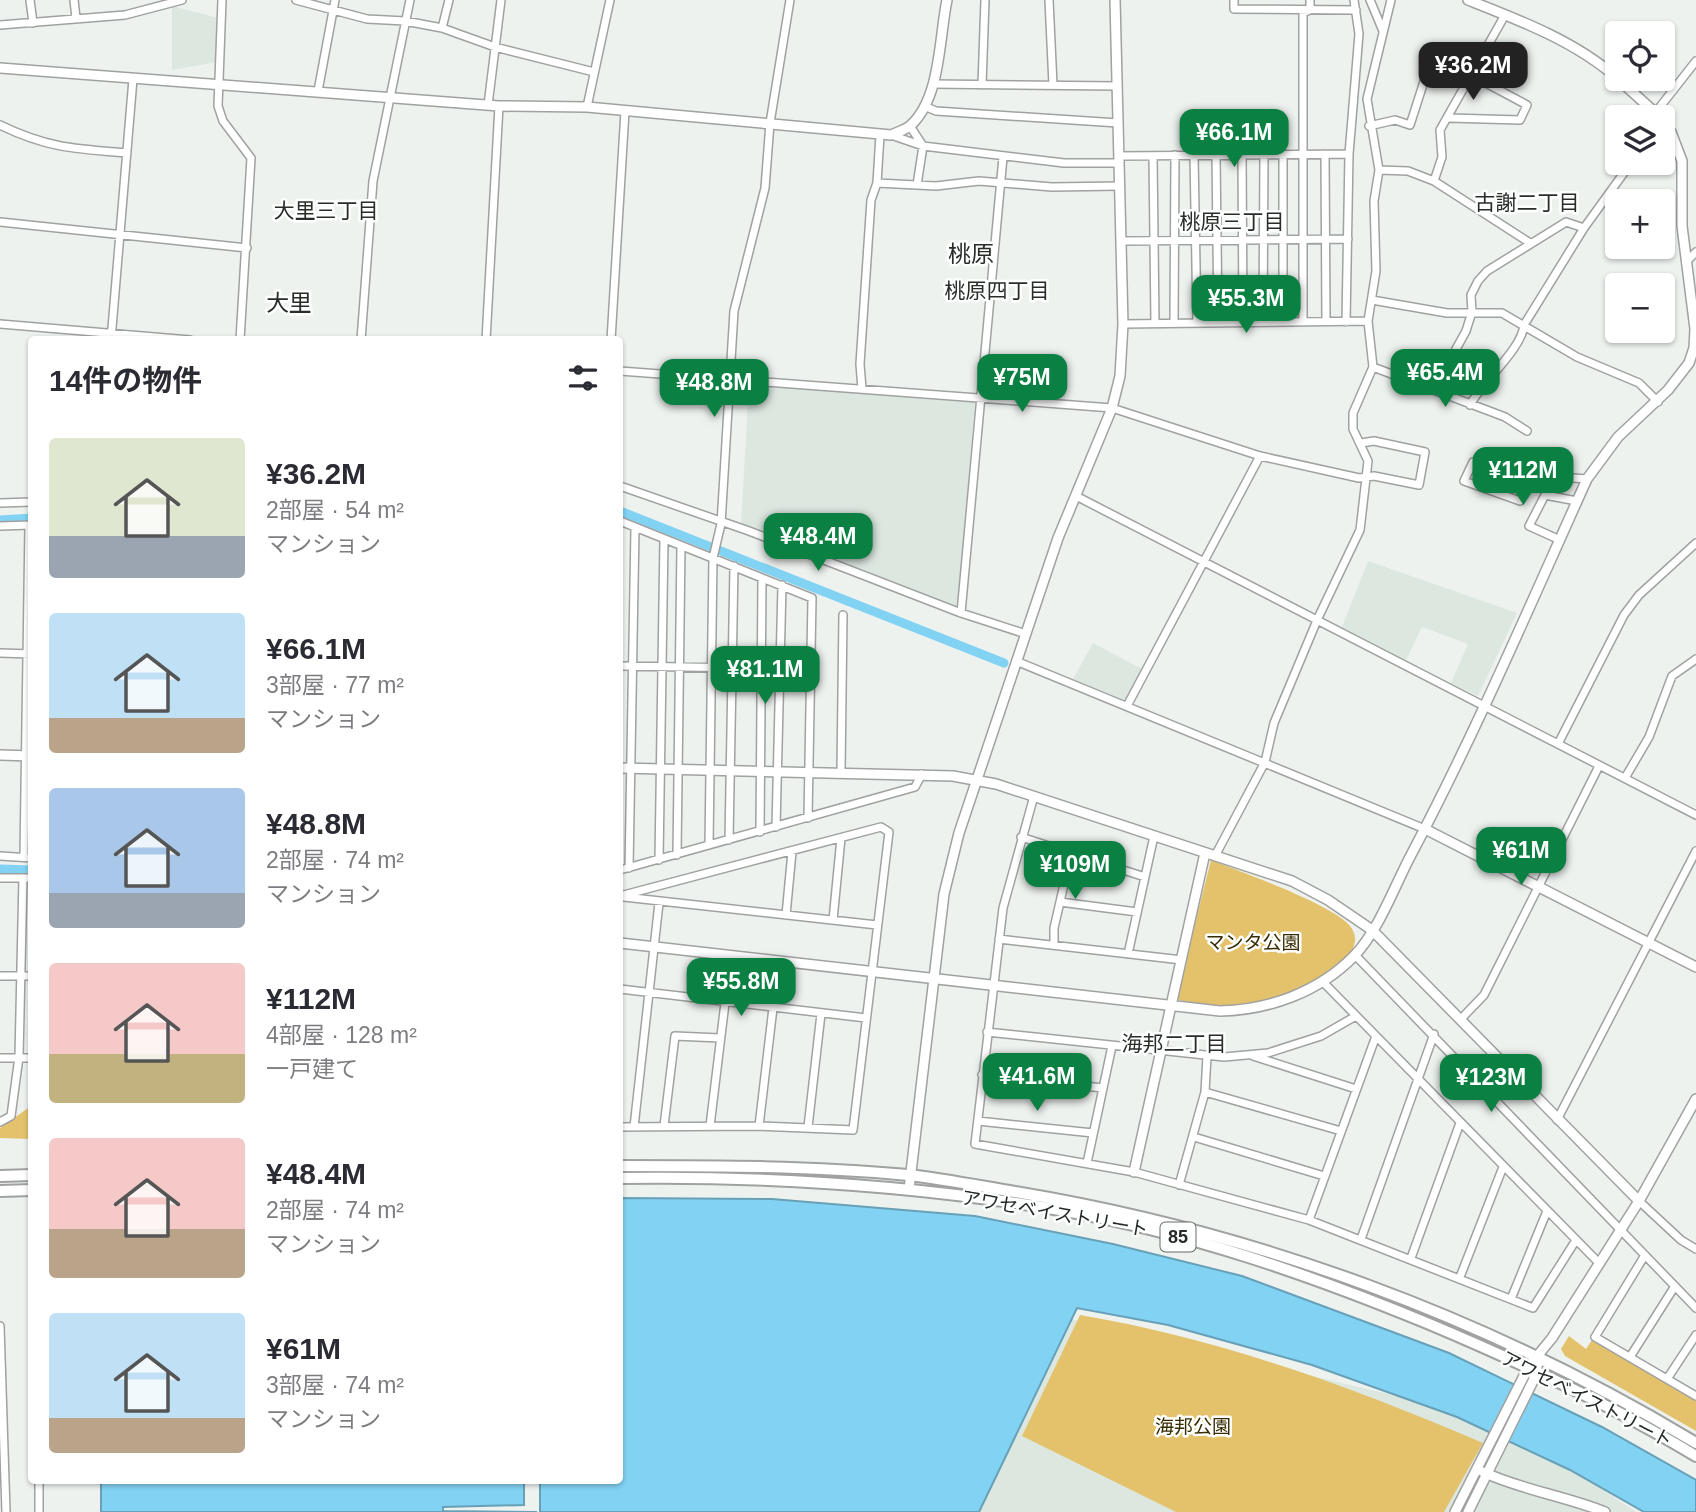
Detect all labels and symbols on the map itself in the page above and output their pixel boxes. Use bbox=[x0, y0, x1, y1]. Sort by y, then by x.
pin: ¥36.2M bbox=[1416, 42, 1530, 102]
pin: ¥66.1M bbox=[1177, 110, 1291, 169]
district label: 古謝二丁目 bbox=[1475, 191, 1580, 214]
district label: 大里三丁目 bbox=[274, 199, 379, 222]
district label: 桃原三丁目 bbox=[1180, 210, 1285, 233]
district label: 桃原 bbox=[948, 241, 994, 267]
pin: ¥55.3M bbox=[1189, 276, 1303, 335]
district label: 桃原四丁目 bbox=[945, 279, 1050, 302]
district label: 大里 bbox=[266, 290, 312, 316]
pin: ¥65.4M bbox=[1388, 350, 1502, 409]
pin: ¥75M bbox=[981, 354, 1063, 414]
pin: ¥48.8M bbox=[657, 360, 771, 419]
pin: ¥112M bbox=[1474, 448, 1572, 507]
pin: ¥48.4M bbox=[761, 514, 875, 573]
pin: ¥81.1M bbox=[708, 646, 822, 706]
pin: ¥61M bbox=[1480, 828, 1562, 887]
pin: ¥109M bbox=[1026, 842, 1124, 901]
park label: マンタ公園 bbox=[1205, 932, 1301, 953]
pin: ¥55.8M bbox=[684, 958, 798, 1018]
district label: 海邦二丁目 bbox=[1122, 1032, 1227, 1055]
pin: ¥41.6M bbox=[980, 1054, 1094, 1113]
pin: ¥123M bbox=[1442, 1054, 1540, 1114]
street label: アワセベイストリート bbox=[960, 1187, 1150, 1240]
road number: 85 bbox=[1160, 1222, 1196, 1252]
street label: アワセベイストリート bbox=[1498, 1347, 1676, 1452]
park label: 海邦公園 bbox=[1155, 1416, 1231, 1437]

